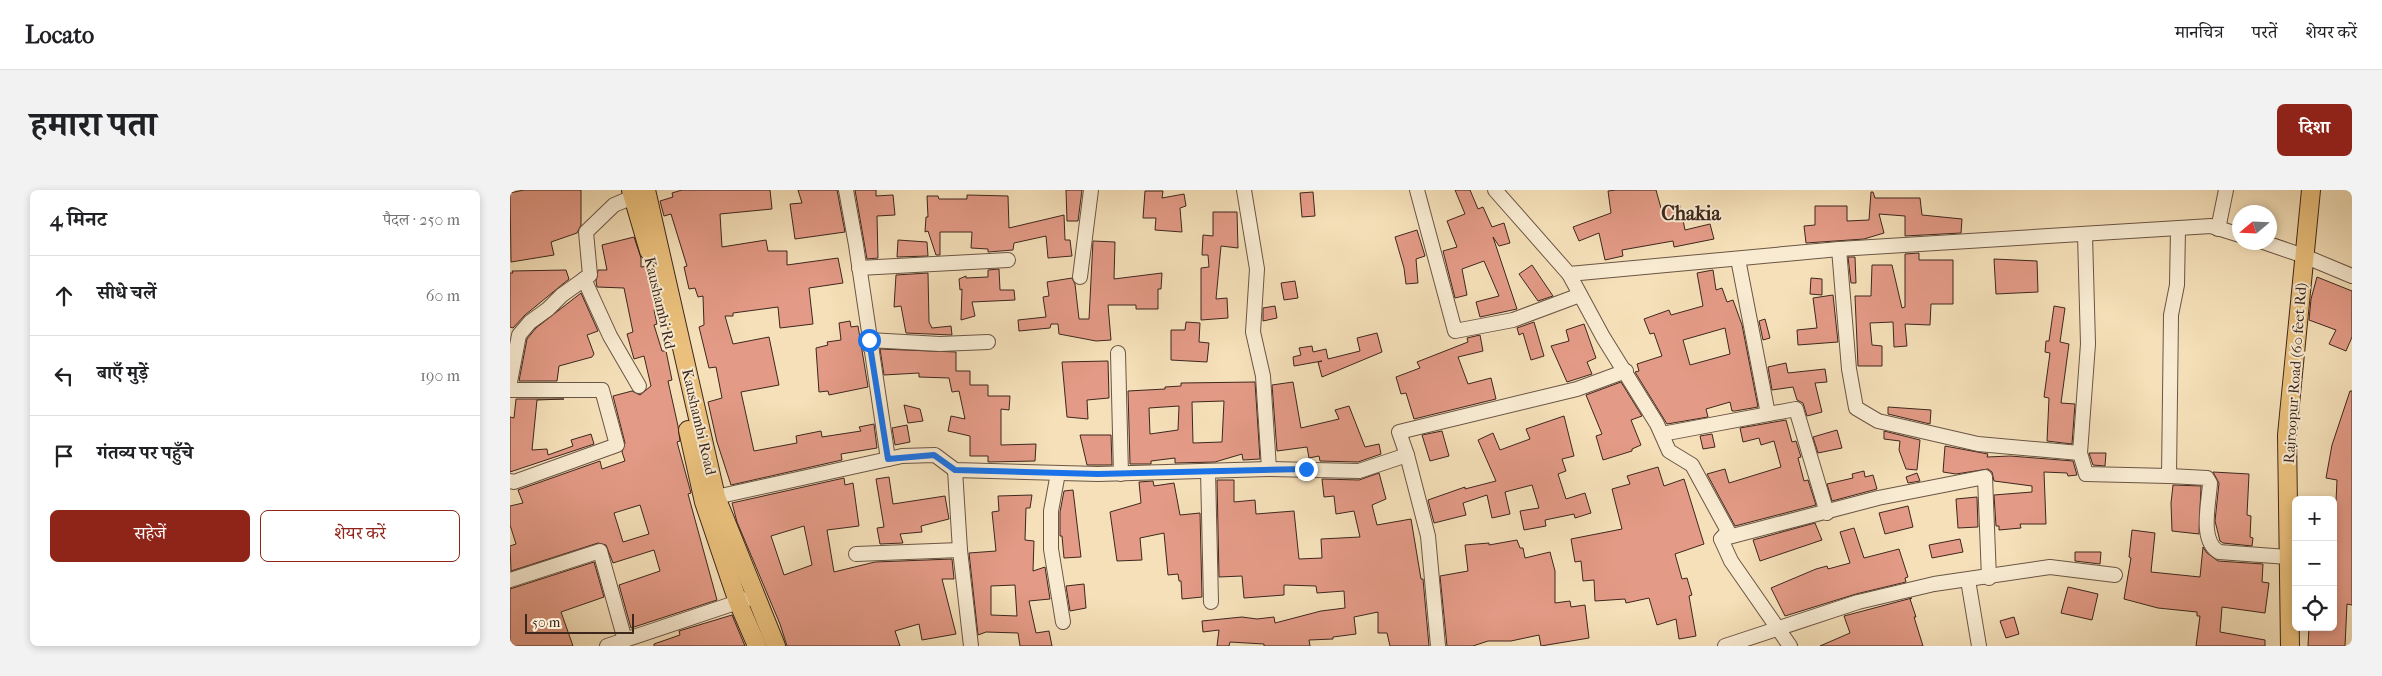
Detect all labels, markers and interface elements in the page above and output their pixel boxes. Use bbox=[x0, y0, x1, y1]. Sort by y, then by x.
text: Locato bbox=[25, 21, 94, 49]
text: मानचित्र bbox=[2175, 22, 2224, 43]
text: परतें bbox=[2252, 22, 2277, 43]
text: शेयर करें bbox=[2305, 22, 2357, 43]
text: हमारा पता bbox=[30, 104, 157, 145]
button: दिशा bbox=[2277, 104, 2352, 156]
district label: Chakia bbox=[1661, 202, 1721, 225]
north arrow bbox=[2232, 205, 2277, 250]
text: 4 मिनट bbox=[50, 207, 107, 231]
text: पैदल · 250 m bbox=[383, 210, 460, 229]
street label: Kaushambi Rd bbox=[641, 255, 680, 352]
icon: ahead bbox=[50, 282, 78, 310]
text: सीधे चलें bbox=[97, 282, 156, 304]
street label: Rajroopur Road (60 feet Rd) bbox=[2280, 282, 2310, 464]
text: 60 m bbox=[426, 286, 460, 305]
route start bbox=[858, 329, 881, 352]
icon: left bbox=[50, 362, 78, 390]
text: बाएँ मुड़ें bbox=[97, 362, 148, 384]
text: 190 m bbox=[420, 366, 460, 385]
street label: Kaushambi Road bbox=[678, 367, 720, 478]
icon: arrive bbox=[50, 442, 78, 470]
text: गंतव्य पर पहुँचे bbox=[97, 442, 193, 464]
route end bbox=[1295, 458, 1318, 481]
map controls bbox=[2292, 496, 2337, 631]
button: + bbox=[2292, 496, 2337, 541]
button: सहेजें bbox=[50, 510, 250, 562]
button: शेयर करें bbox=[260, 510, 460, 562]
button: − bbox=[2292, 541, 2337, 586]
button: locate bbox=[2292, 586, 2337, 631]
scale bar bbox=[525, 611, 634, 634]
text: 50 m bbox=[532, 614, 560, 631]

